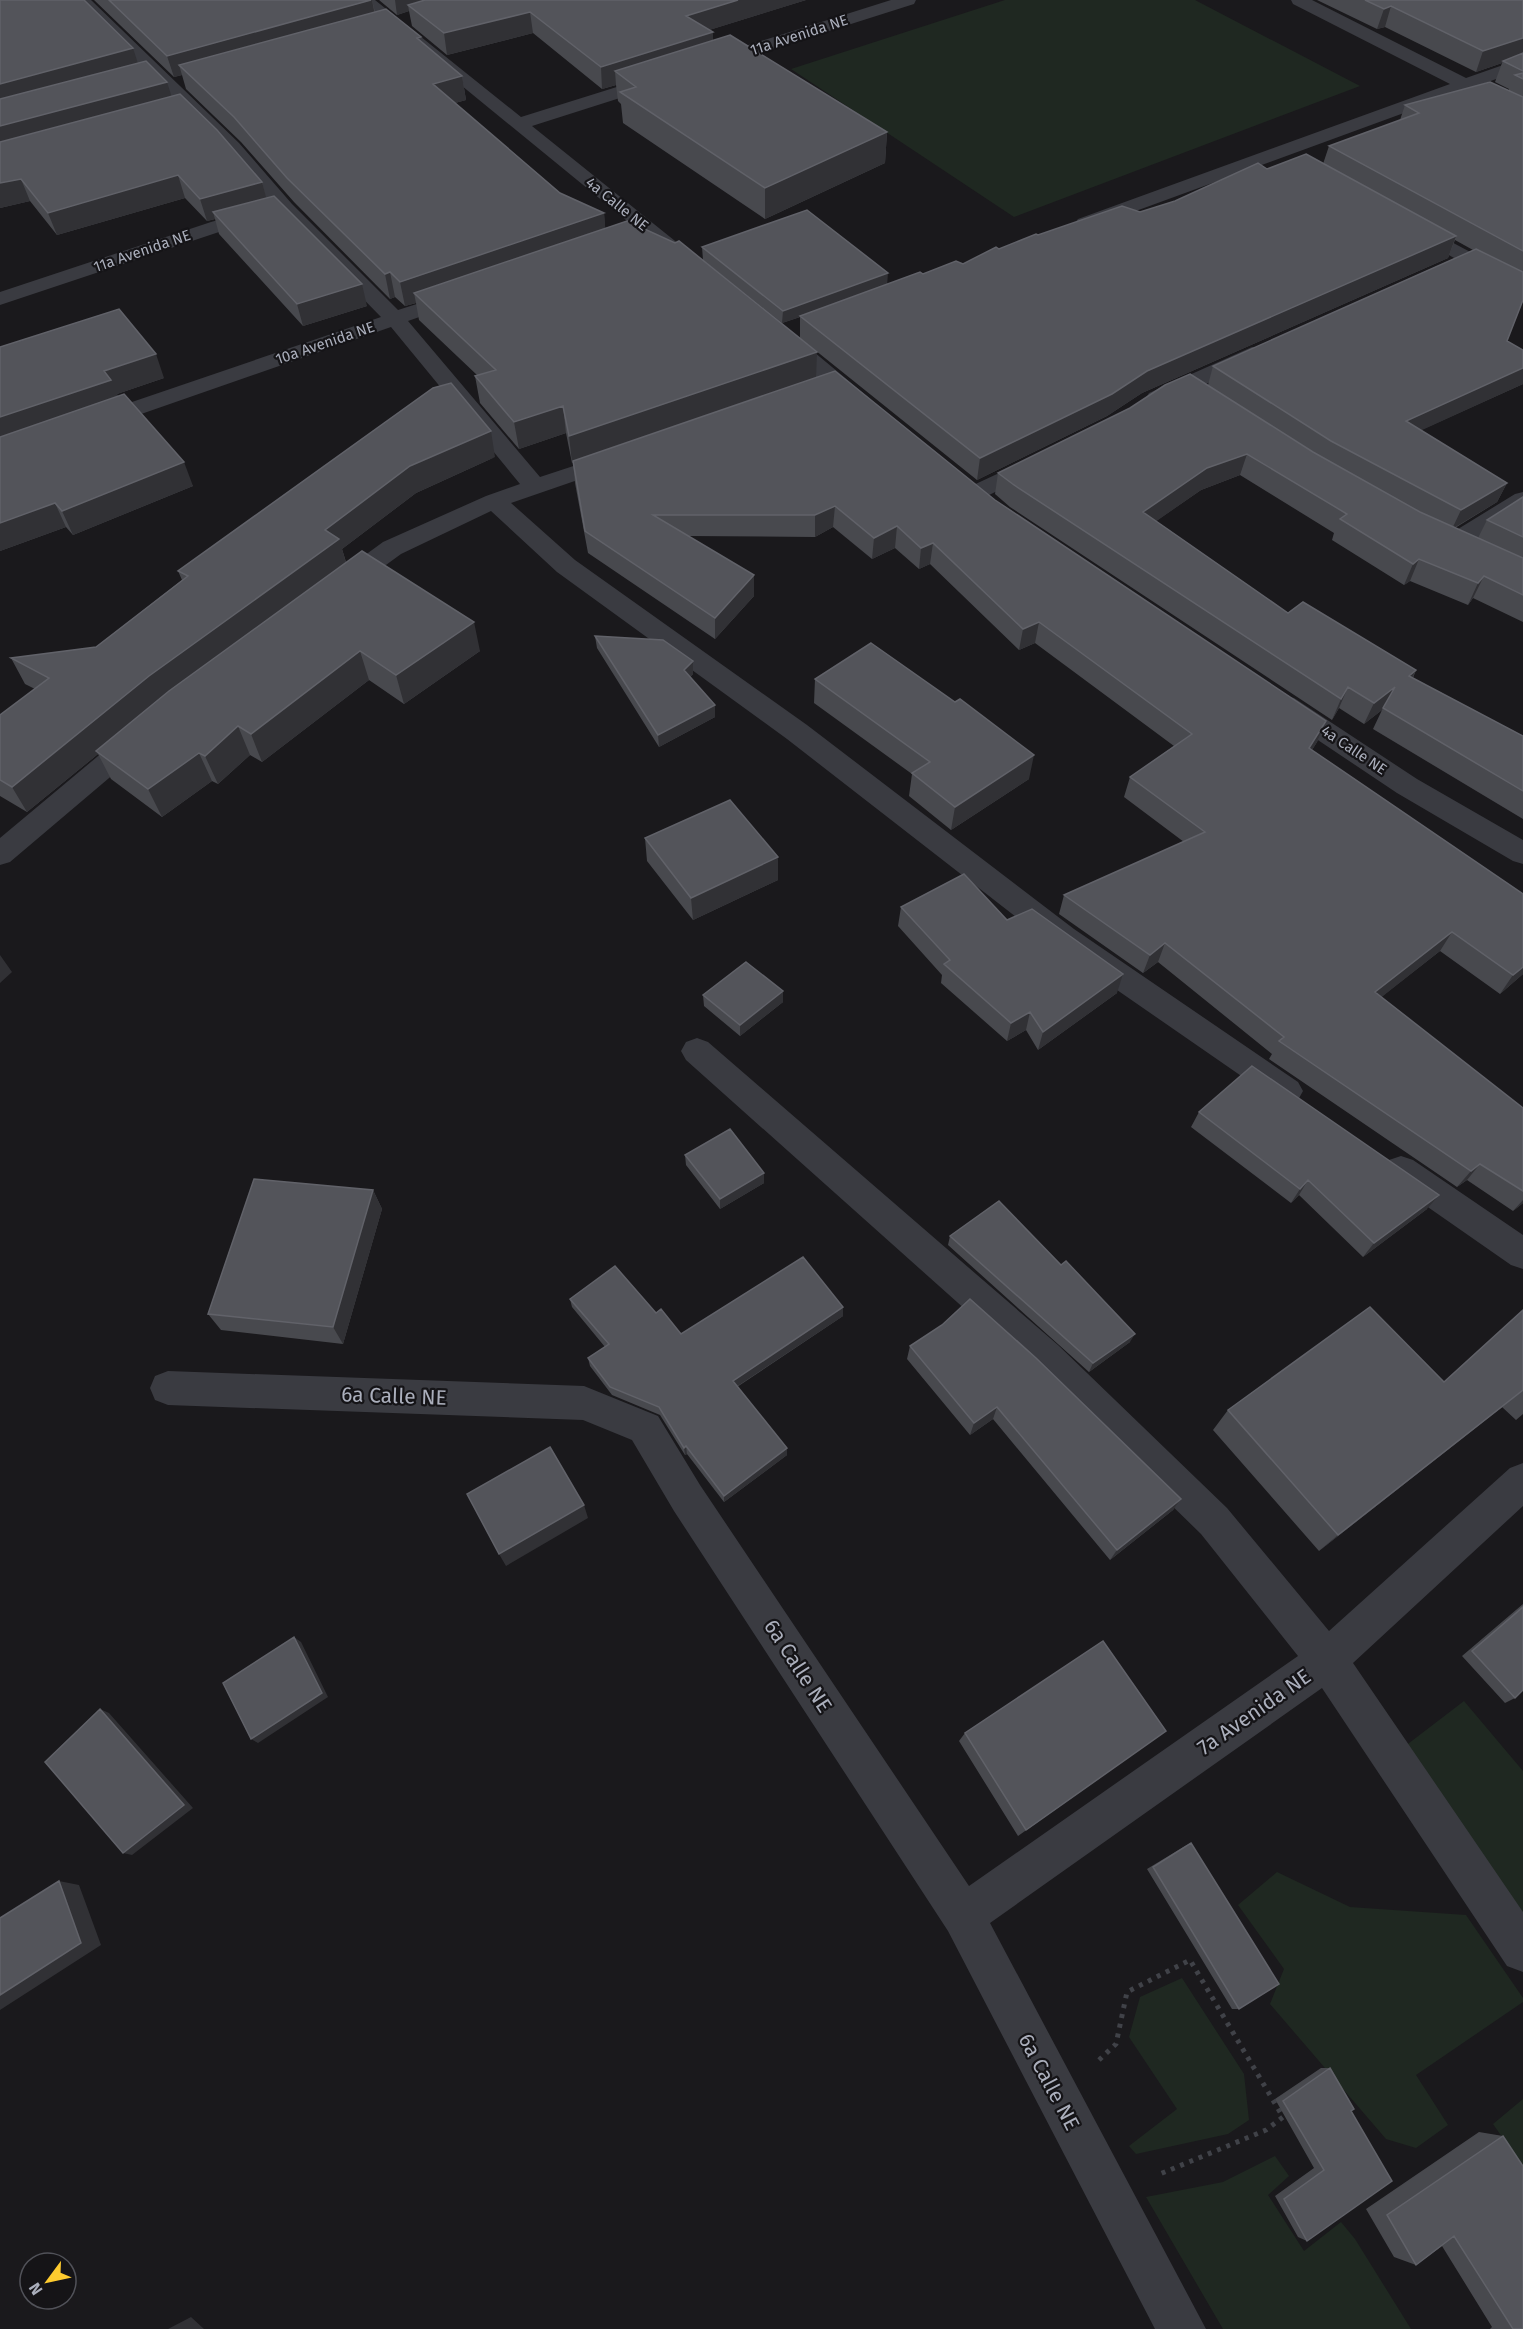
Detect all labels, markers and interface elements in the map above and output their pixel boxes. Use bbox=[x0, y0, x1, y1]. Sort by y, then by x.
street label: 11a Avenida NE bbox=[748, 11, 850, 59]
street label: 4a Calle NE bbox=[582, 173, 652, 235]
street label: 11a Avenida NE bbox=[91, 226, 193, 276]
street label: 10a Avenida NE bbox=[273, 318, 377, 368]
street label: 4a Calle NE bbox=[1318, 721, 1390, 779]
street label: 6a Calle NE bbox=[341, 1381, 447, 1411]
street label: 6a Calle NE bbox=[758, 1615, 838, 1717]
street label: 7a Avenida NE bbox=[1192, 1663, 1316, 1761]
street label: 6a Calle NE bbox=[1013, 2029, 1085, 2135]
north arrow bbox=[18, 2251, 78, 2311]
text: N bbox=[25, 2279, 47, 2299]

